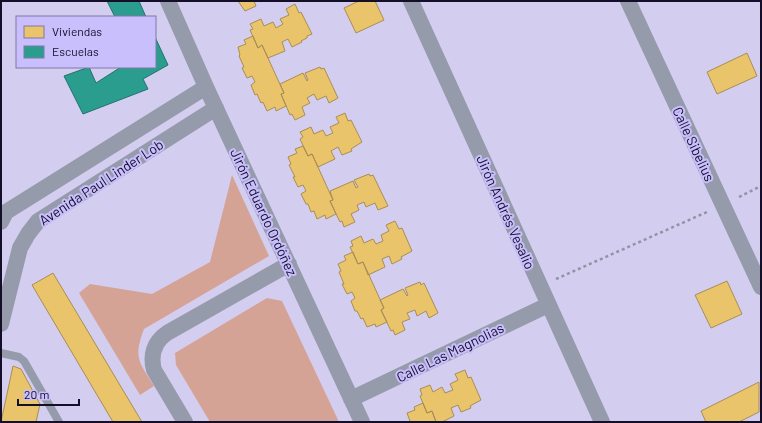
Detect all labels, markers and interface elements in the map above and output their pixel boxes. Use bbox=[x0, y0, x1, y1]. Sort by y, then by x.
legend bbox=[16, 16, 156, 68]
text: Viviendas bbox=[52, 24, 102, 38]
text: Escuelas bbox=[52, 44, 99, 58]
street label: Calle Sibelius bbox=[669, 104, 719, 184]
street label: Avenida Paul Linder Lob bbox=[36, 135, 166, 229]
street label: Jirón Eduardo Ordóñez bbox=[227, 146, 301, 278]
street label: Jirón Andrés Vesalio bbox=[473, 152, 539, 272]
street label: Calle Las Magnolias bbox=[394, 319, 507, 385]
scale bar bbox=[18, 381, 79, 407]
text: 20 m bbox=[24, 387, 50, 401]

